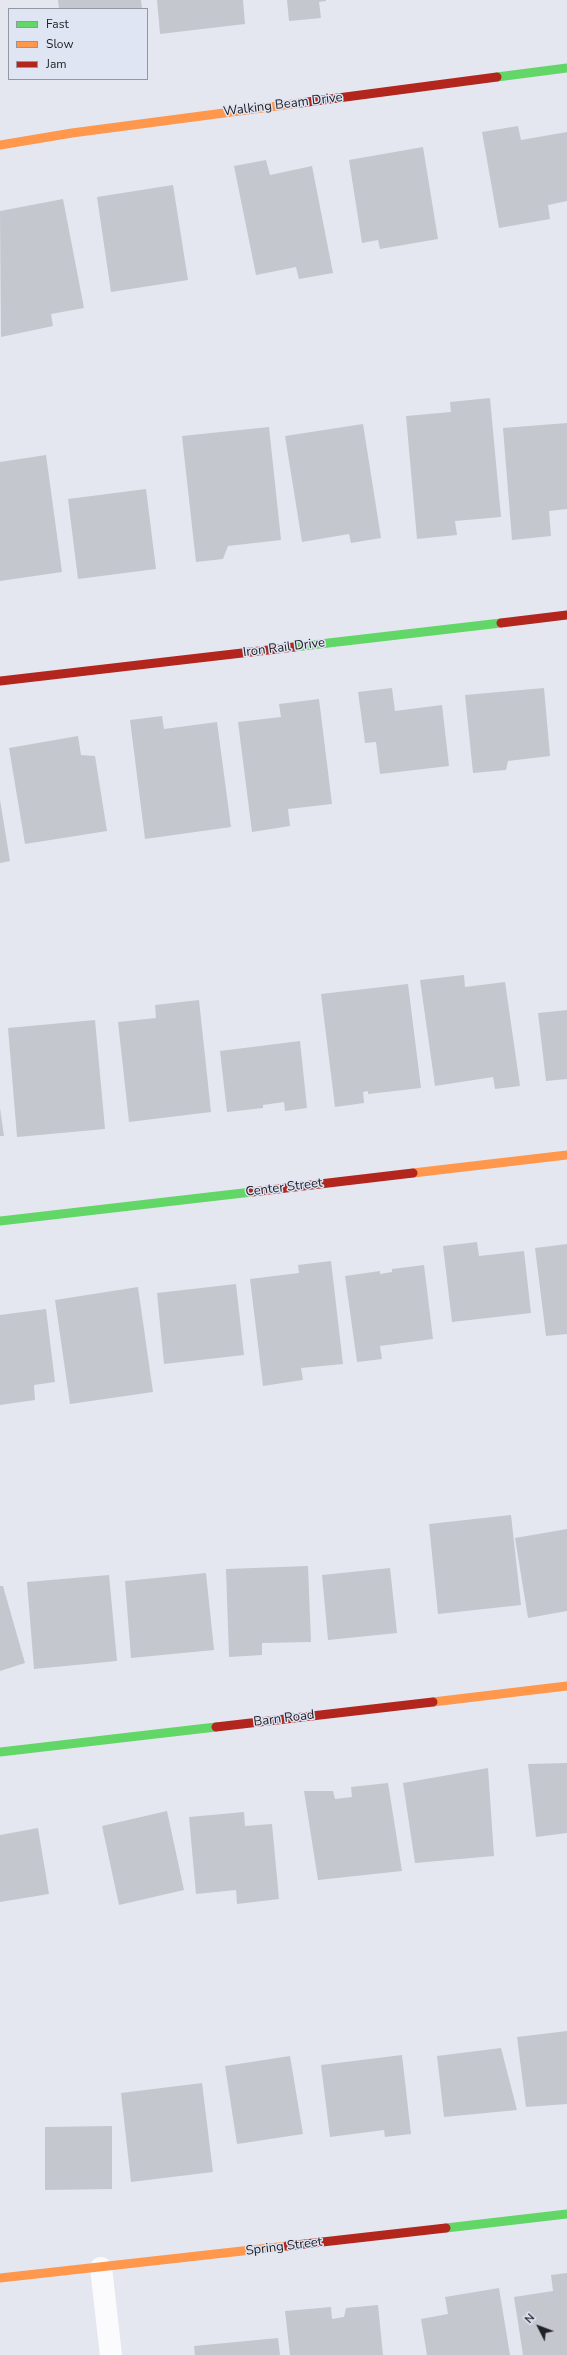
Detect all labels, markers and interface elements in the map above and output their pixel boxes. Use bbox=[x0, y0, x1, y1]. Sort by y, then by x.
legend bbox=[8, 8, 148, 80]
text: Fast bbox=[46, 16, 69, 32]
text: Slow bbox=[46, 36, 74, 52]
text: Jam bbox=[46, 56, 67, 72]
street label: Walking Beam Drive bbox=[222, 90, 344, 120]
street label: Iron Rail Drive bbox=[242, 635, 326, 661]
street label: Center Street bbox=[245, 1176, 323, 1200]
street label: Barn Road bbox=[253, 1708, 315, 1730]
street label: Spring Street bbox=[245, 2235, 323, 2259]
north arrow bbox=[519, 2307, 559, 2347]
text: N bbox=[521, 2311, 538, 2327]

